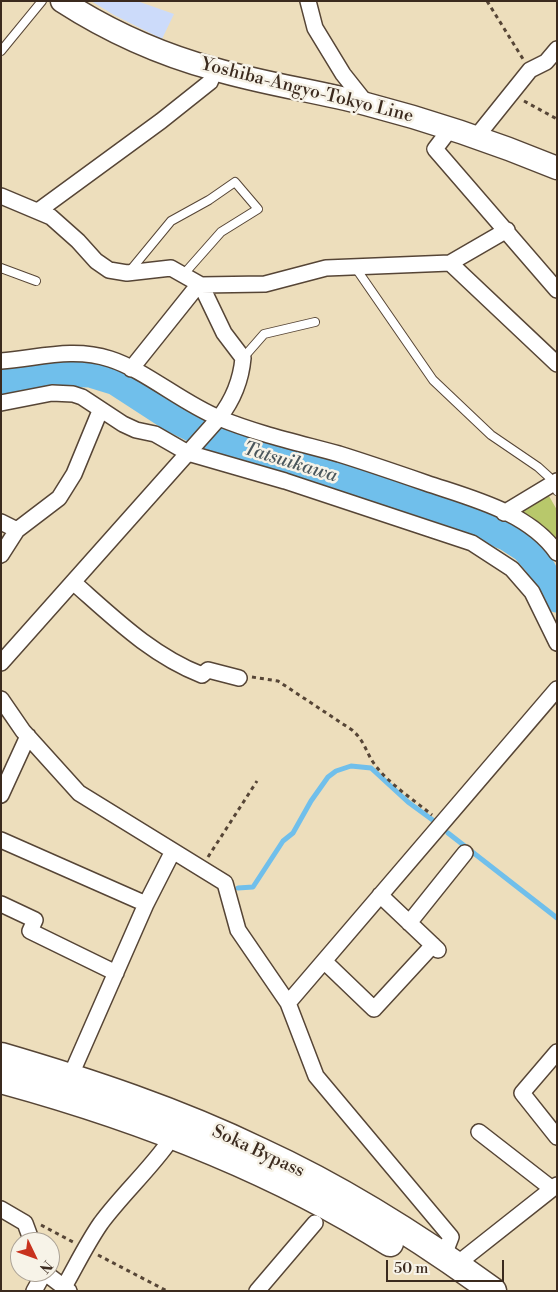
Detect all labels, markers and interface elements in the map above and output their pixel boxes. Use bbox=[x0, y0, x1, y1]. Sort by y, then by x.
street label: Yoshiba-Angyo-Tokyo Line bbox=[199, 54, 415, 128]
water label: Tatsuikawa bbox=[240, 438, 340, 488]
street label: Soka Bypass bbox=[208, 1121, 308, 1183]
north arrow bbox=[10, 1232, 60, 1282]
scale bar bbox=[388, 1250, 506, 1282]
text: N bbox=[35, 1256, 56, 1277]
text: 50 m bbox=[394, 1259, 428, 1278]

